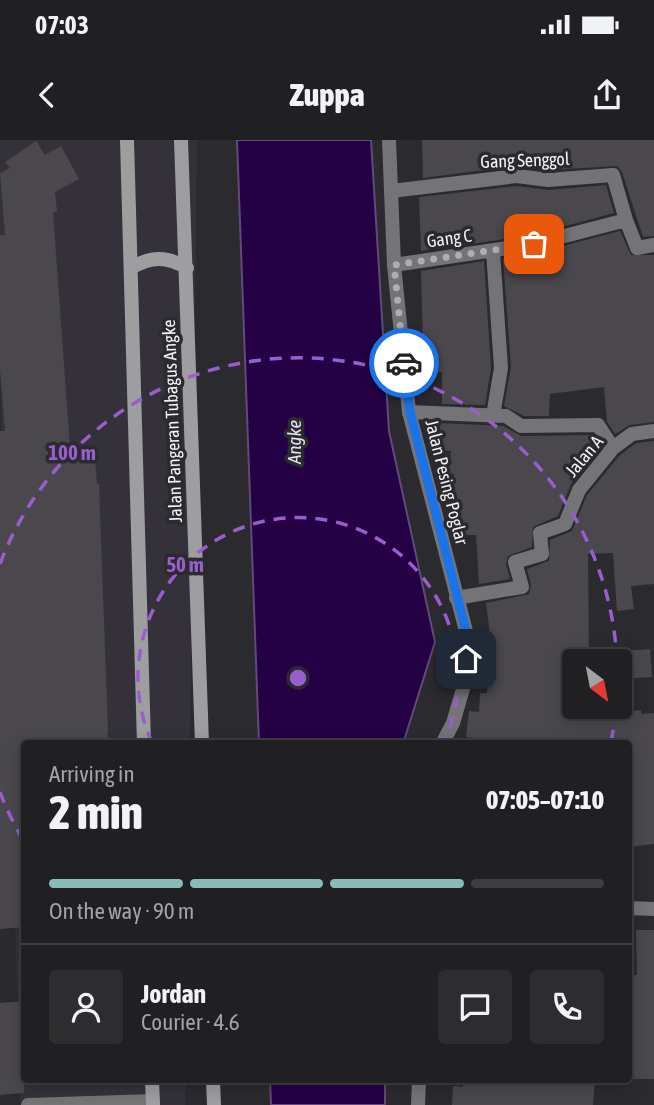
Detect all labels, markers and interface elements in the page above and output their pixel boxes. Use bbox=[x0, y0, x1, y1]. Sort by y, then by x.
text: 07:03 bbox=[35, 10, 89, 40]
icon: back bbox=[28, 76, 66, 114]
text: Zuppa bbox=[289, 76, 365, 113]
icon: share bbox=[588, 76, 626, 114]
street label: Gang Senggol bbox=[480, 148, 570, 172]
pin bbox=[504, 214, 564, 274]
street label: Gang C bbox=[425, 224, 473, 252]
icon: bag bbox=[515, 225, 553, 263]
street label: Jalan Pangeran Tubagus Angke bbox=[158, 319, 186, 523]
courier bbox=[369, 328, 439, 398]
icon: car bbox=[385, 344, 423, 382]
street label: Jalan Pesing Poglar bbox=[421, 417, 473, 547]
water label: Angke bbox=[283, 420, 305, 465]
street label: Jalan A bbox=[561, 431, 607, 481]
text: 100 m bbox=[48, 440, 96, 464]
text: 50 m bbox=[166, 552, 204, 576]
pin bbox=[436, 629, 496, 689]
icon: home bbox=[447, 640, 485, 678]
north arrow bbox=[562, 649, 632, 719]
map controls bbox=[562, 649, 632, 719]
centre of rings bbox=[286, 666, 310, 690]
text: Arriving in bbox=[49, 761, 135, 787]
text: 07:05–07:10 bbox=[486, 785, 604, 815]
text: 2 min bbox=[49, 786, 143, 839]
text: On the way · 90 m bbox=[49, 898, 194, 924]
button: person bbox=[49, 970, 123, 1044]
button: chat bbox=[438, 970, 512, 1044]
button: phone bbox=[530, 970, 604, 1044]
text: Jordan bbox=[141, 979, 206, 1009]
text: Courier · 4.6 bbox=[141, 1009, 240, 1035]

